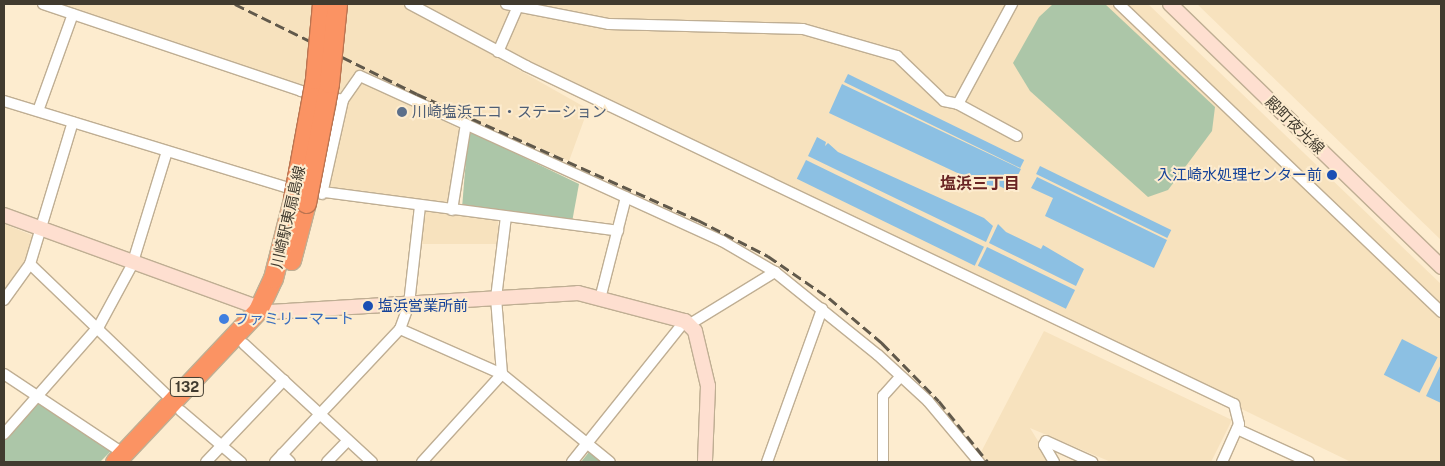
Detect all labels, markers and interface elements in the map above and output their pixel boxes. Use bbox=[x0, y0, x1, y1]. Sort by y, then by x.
street label: 殿町夜光線 bbox=[1262, 92, 1328, 158]
place label: 川崎塩浜エコ・ステーション bbox=[412, 103, 607, 121]
marker: 川崎塩浜エコ・ステーション bbox=[396, 106, 408, 118]
street label: 川崎駅東扇島線 bbox=[267, 164, 309, 270]
place label: 入江崎水処理センター前 bbox=[1157, 166, 1322, 184]
marker: 入江崎水処理センター前 bbox=[1326, 169, 1338, 181]
district label: 塩浜三丁目 bbox=[940, 174, 1020, 194]
place label: 塩浜営業所前 bbox=[378, 297, 468, 315]
marker: 塩浜営業所前 bbox=[362, 300, 374, 312]
place label: ファミリーマート bbox=[234, 310, 354, 328]
marker: ファミリーマート bbox=[218, 313, 230, 325]
road number: 132 bbox=[170, 376, 204, 398]

